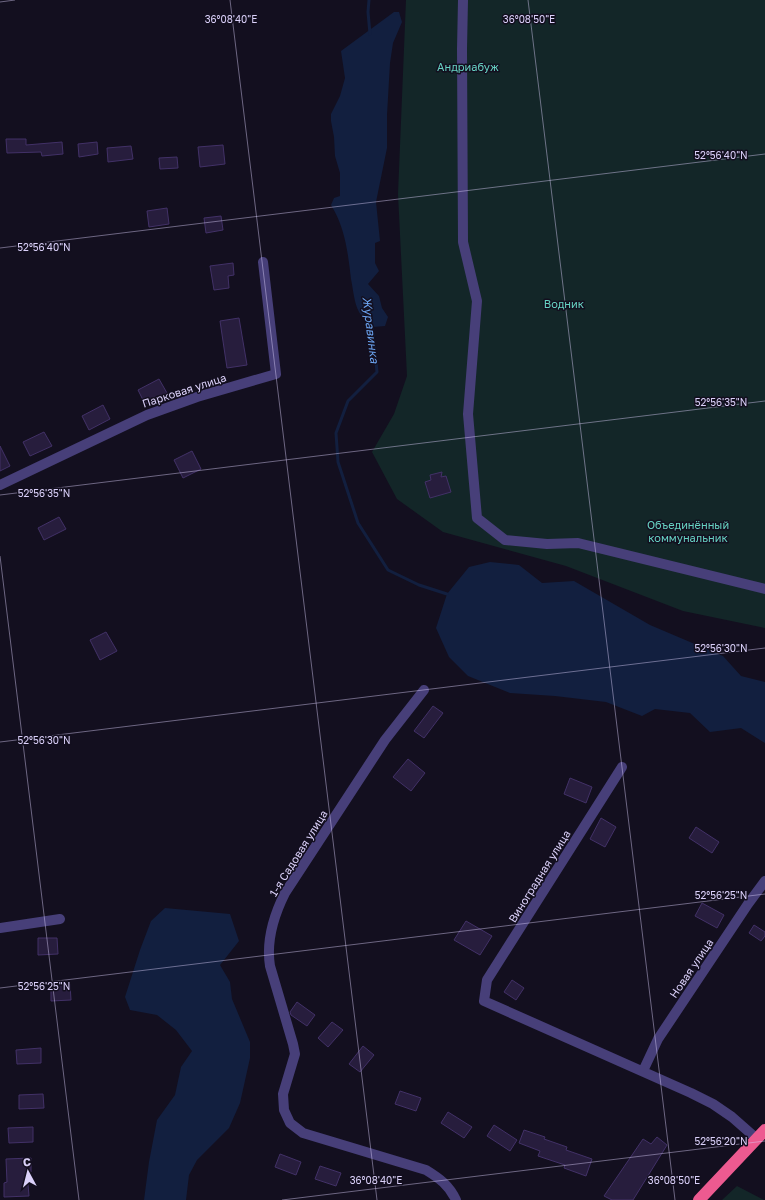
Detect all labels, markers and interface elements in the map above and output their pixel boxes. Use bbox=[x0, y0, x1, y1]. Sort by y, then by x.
text: 36°08'40"E bbox=[205, 13, 257, 25]
text: 36°08'50"E bbox=[503, 13, 555, 25]
park label: Андриабуж bbox=[437, 60, 499, 73]
text: 52°56'40"N bbox=[694, 149, 748, 161]
text: 52°56'40"N bbox=[17, 241, 71, 253]
water label: Журавинка bbox=[359, 296, 383, 365]
park label: Водник bbox=[544, 297, 585, 310]
street label: Парковая улица bbox=[140, 370, 228, 410]
text: 52°56'35"N bbox=[695, 396, 747, 408]
text: 52°56'35"N bbox=[18, 487, 70, 499]
park label: Объединённый коммунальник bbox=[647, 518, 729, 544]
text: 52°56'30"N bbox=[694, 642, 748, 654]
text: 52°56'30"N bbox=[17, 734, 71, 746]
street label: 1-я Садовая улица bbox=[266, 808, 330, 898]
street label: Виноградная улица bbox=[505, 827, 573, 925]
text: 52°56'25"N bbox=[695, 889, 747, 901]
street label: Новая улица bbox=[666, 936, 716, 1000]
text: 52°56'25"N bbox=[18, 980, 70, 992]
text: 52°56'20"N bbox=[694, 1135, 748, 1147]
north arrow bbox=[8, 1152, 48, 1192]
text: С bbox=[22, 1155, 32, 1169]
text: 36°08'40"E bbox=[350, 1174, 402, 1186]
text: 36°08'50"E bbox=[648, 1174, 700, 1186]

